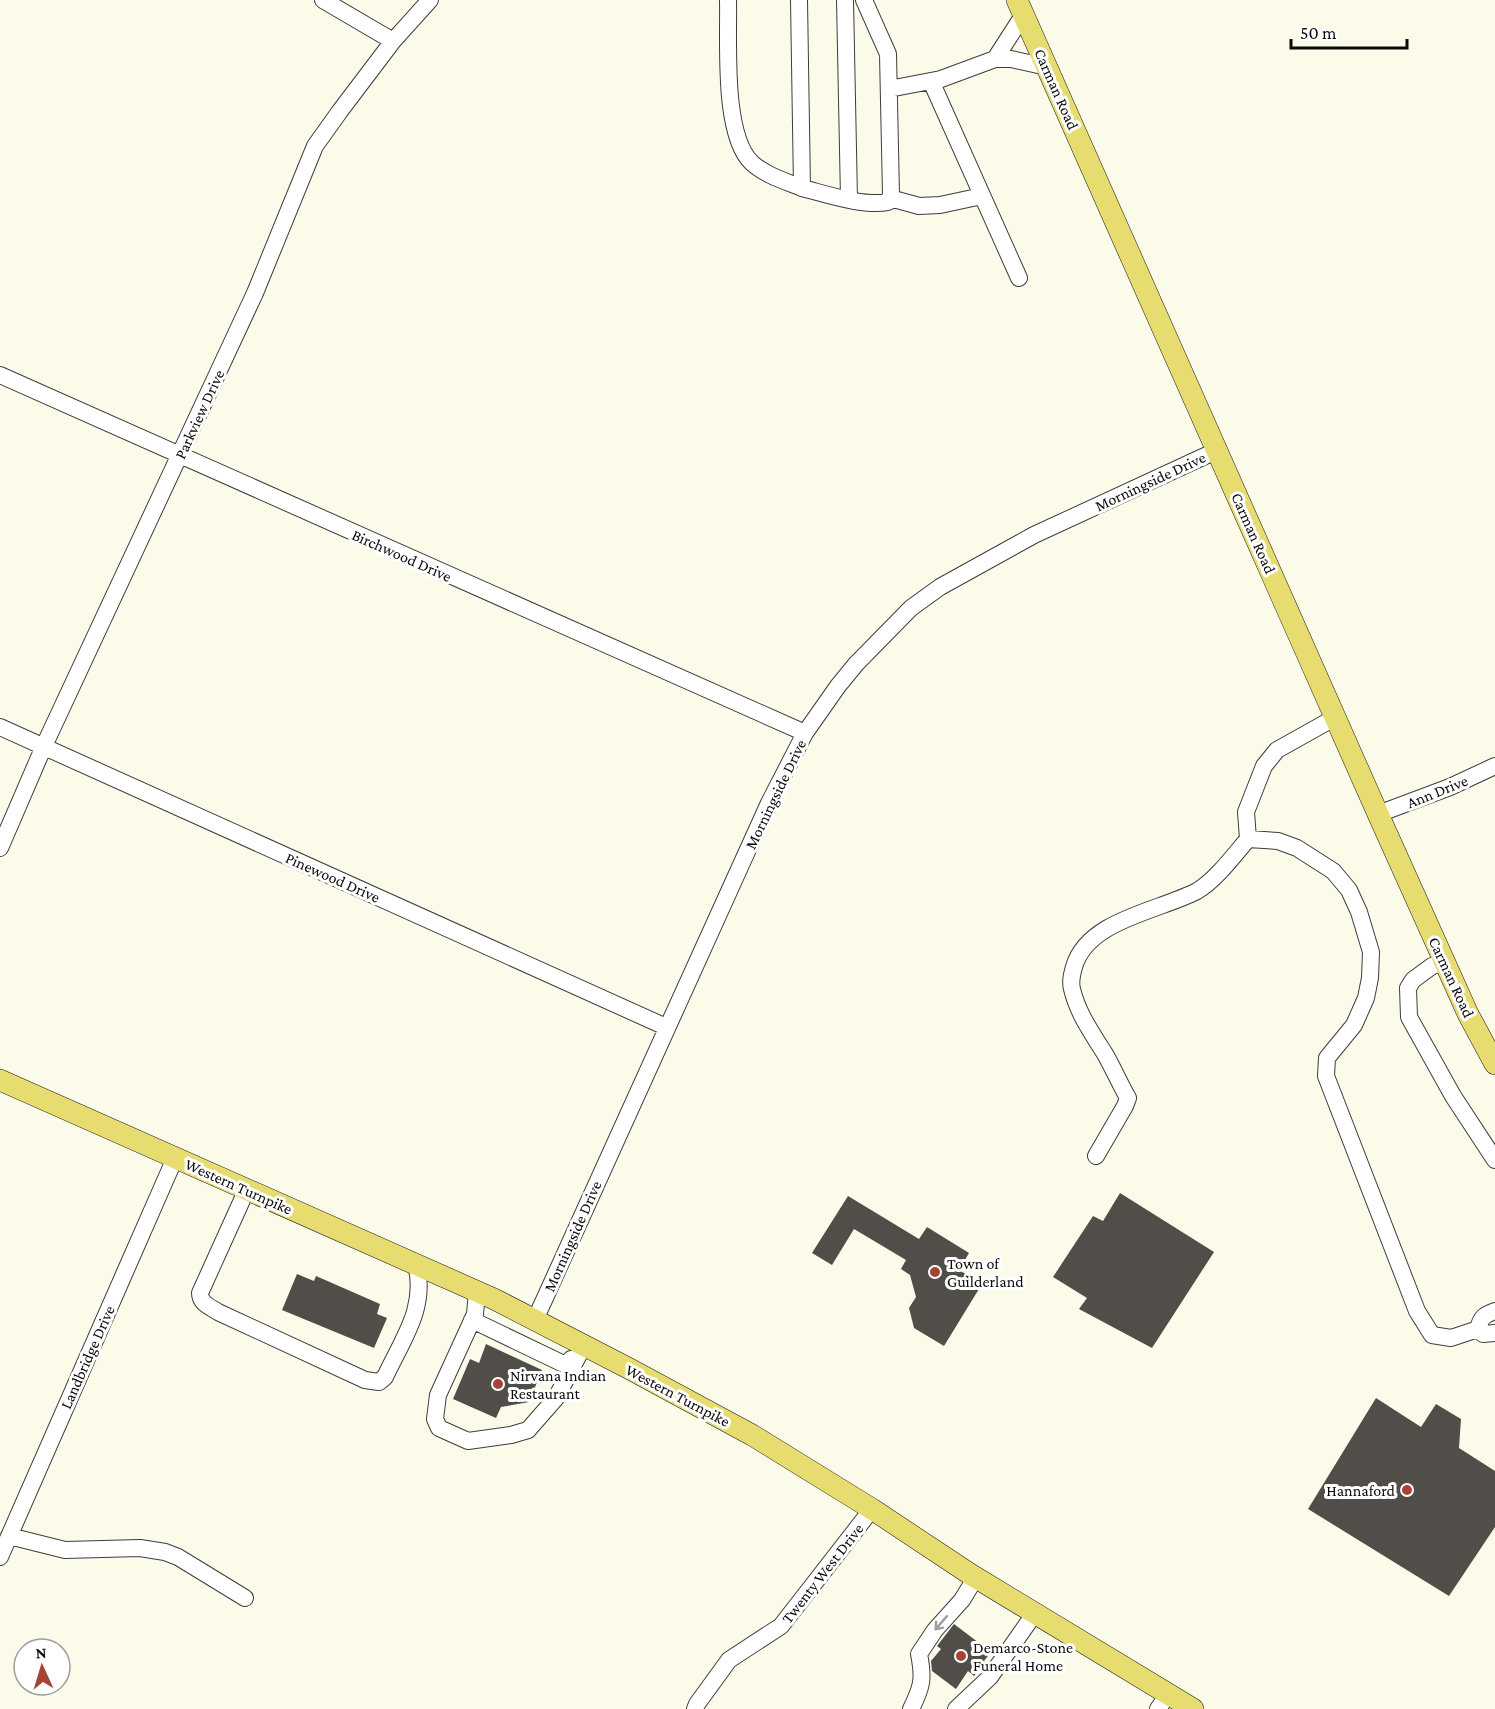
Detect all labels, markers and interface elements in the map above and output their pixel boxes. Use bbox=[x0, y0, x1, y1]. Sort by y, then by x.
scale bar bbox=[1291, 12, 1406, 50]
text: 50 m bbox=[1300, 23, 1337, 43]
street label: Carman Road bbox=[1031, 46, 1082, 133]
street label: Parkview Drive bbox=[171, 367, 228, 461]
street label: Morningside Drive bbox=[1092, 448, 1208, 515]
street label: Carman Road bbox=[1228, 490, 1279, 577]
street label: Birchwood Drive bbox=[349, 526, 454, 585]
street label: Morningside Drive bbox=[742, 737, 810, 852]
street label: Ann Drive bbox=[1404, 772, 1470, 811]
street label: Pinewood Drive bbox=[283, 849, 383, 906]
street label: Carman Road bbox=[1426, 934, 1478, 1021]
street label: Western Turnpike bbox=[182, 1155, 295, 1219]
street label: Morningside Drive bbox=[540, 1178, 605, 1295]
place label: Town of Guilderland bbox=[947, 1255, 1024, 1290]
marker: Town of Guilderland bbox=[928, 1265, 942, 1279]
street label: Landbridge Drive bbox=[57, 1303, 119, 1412]
street label: Western Turnpike bbox=[622, 1361, 733, 1431]
place label: Nirvana Indian Restaurant bbox=[510, 1367, 607, 1402]
marker: Nirvana Indian Restaurant bbox=[491, 1377, 505, 1391]
place label: Hannaford bbox=[1326, 1482, 1396, 1499]
marker: Hannaford bbox=[1400, 1483, 1414, 1497]
street label: Twenty West Drive bbox=[778, 1520, 867, 1627]
one-way arrow bbox=[934, 1616, 948, 1631]
north arrow bbox=[12, 1637, 72, 1697]
place label: Demarco-Stone Funeral Home bbox=[973, 1639, 1073, 1674]
text: N bbox=[35, 1644, 47, 1661]
marker: Demarco-Stone Funeral Home bbox=[954, 1649, 968, 1663]

